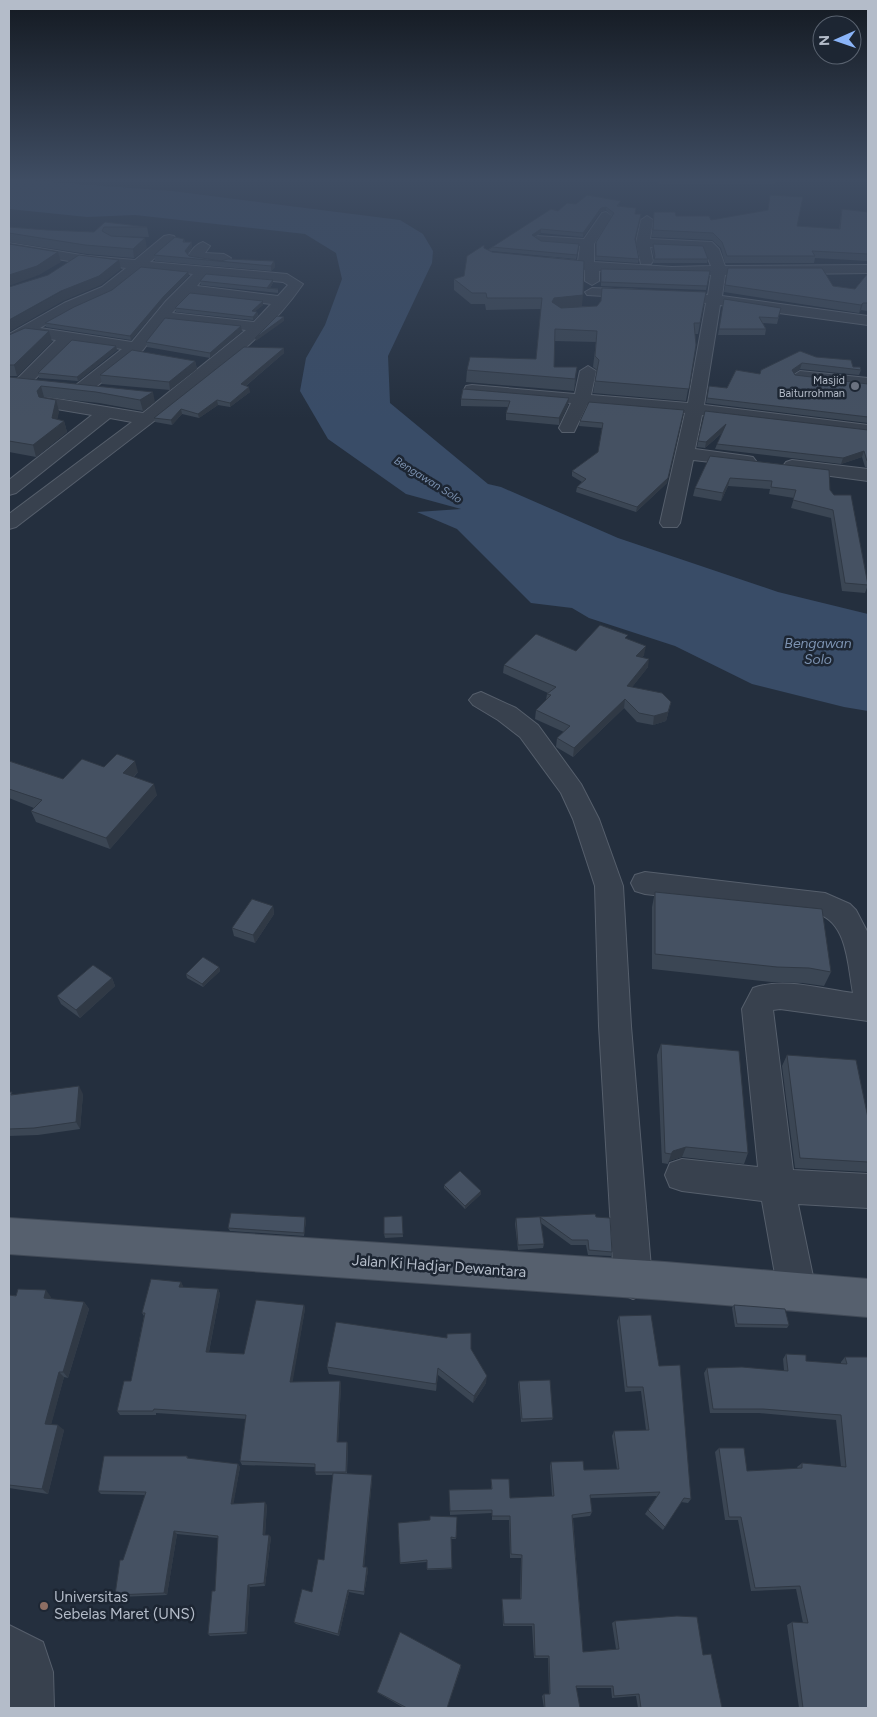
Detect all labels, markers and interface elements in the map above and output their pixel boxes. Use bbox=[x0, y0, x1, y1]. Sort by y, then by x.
north arrow bbox=[812, 15, 862, 65]
text: N bbox=[816, 35, 833, 46]
place label: Masjid Baiturrohman bbox=[779, 374, 845, 400]
marker: Masjid Baiturrohman bbox=[849, 380, 861, 392]
water label: Bengawan Solo bbox=[392, 454, 465, 506]
water label: Bengawan Solo bbox=[784, 635, 852, 668]
street label: Jalan Ki Hadjar Dewantara bbox=[351, 1251, 527, 1281]
place label: Universitas Sebelas Maret (UNS) bbox=[54, 1588, 195, 1623]
marker: Universitas Sebelas Maret (UNS) bbox=[38, 1600, 50, 1612]

